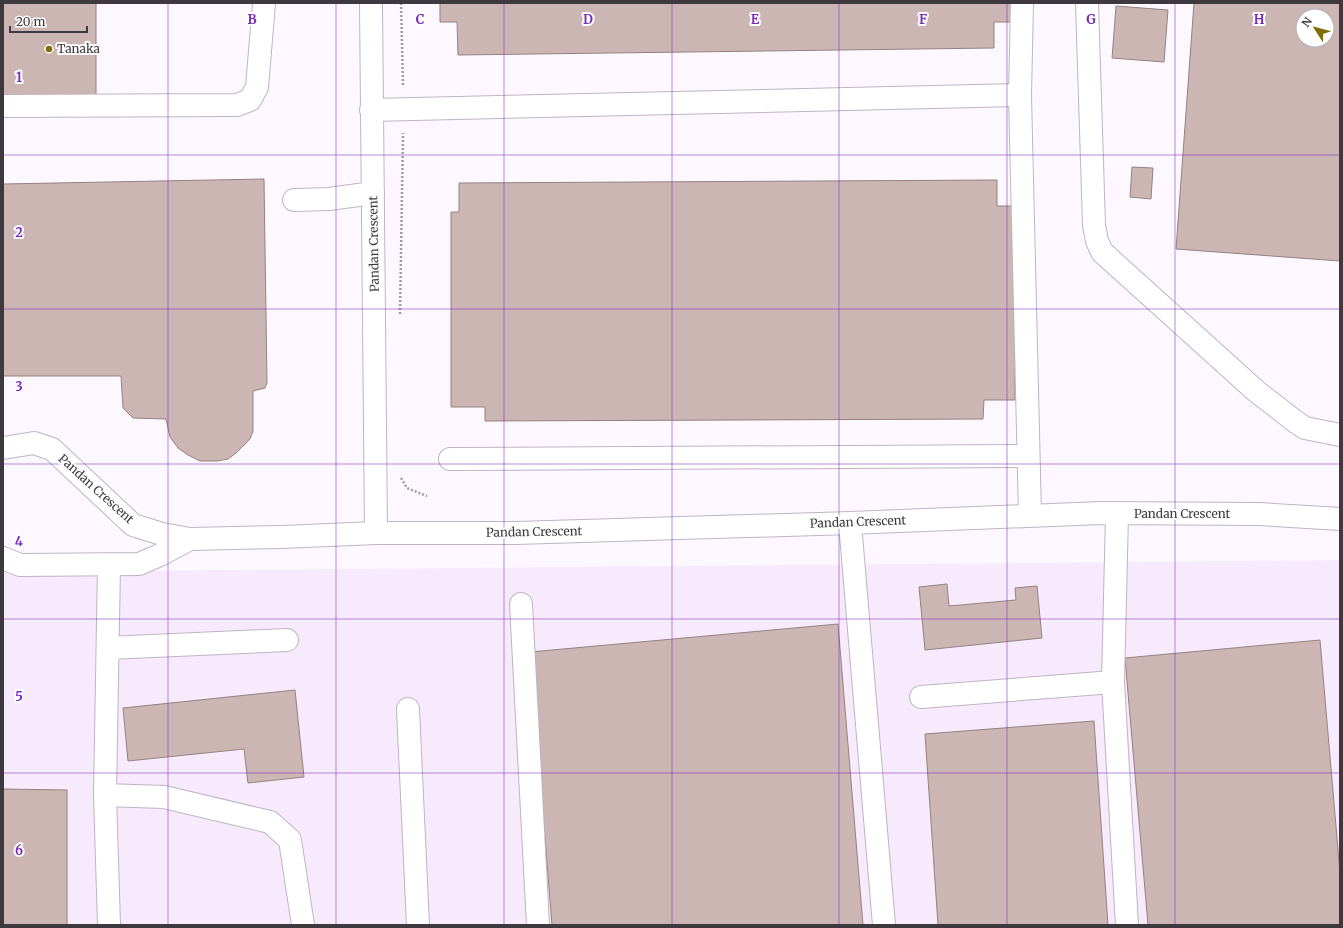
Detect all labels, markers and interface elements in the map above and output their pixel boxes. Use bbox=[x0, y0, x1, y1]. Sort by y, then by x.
scale bar bbox=[10, 8, 87, 34]
north arrow bbox=[1295, 8, 1335, 48]
text: B bbox=[247, 11, 257, 28]
text: C bbox=[416, 11, 425, 28]
text: D bbox=[583, 11, 593, 28]
text: E bbox=[751, 11, 760, 28]
text: F bbox=[919, 11, 927, 28]
text: G bbox=[1086, 11, 1096, 28]
text: H bbox=[1254, 11, 1265, 28]
text: 20 m bbox=[16, 14, 45, 29]
text: N bbox=[1299, 14, 1315, 30]
place label: Tanaka bbox=[57, 41, 101, 56]
marker: Tanaka bbox=[44, 44, 54, 54]
text: 1 bbox=[16, 69, 22, 86]
street label: Pandan Crescent bbox=[365, 195, 382, 292]
text: 2 bbox=[15, 224, 23, 241]
text: 3 bbox=[15, 378, 23, 395]
street label: Pandan Crescent bbox=[56, 451, 137, 527]
street label: Pandan Crescent bbox=[1134, 506, 1230, 521]
street label: Pandan Crescent bbox=[810, 512, 907, 531]
street label: Pandan Crescent bbox=[486, 523, 583, 540]
text: 4 bbox=[15, 533, 24, 550]
text: 5 bbox=[15, 688, 23, 705]
text: 6 bbox=[15, 842, 23, 859]

